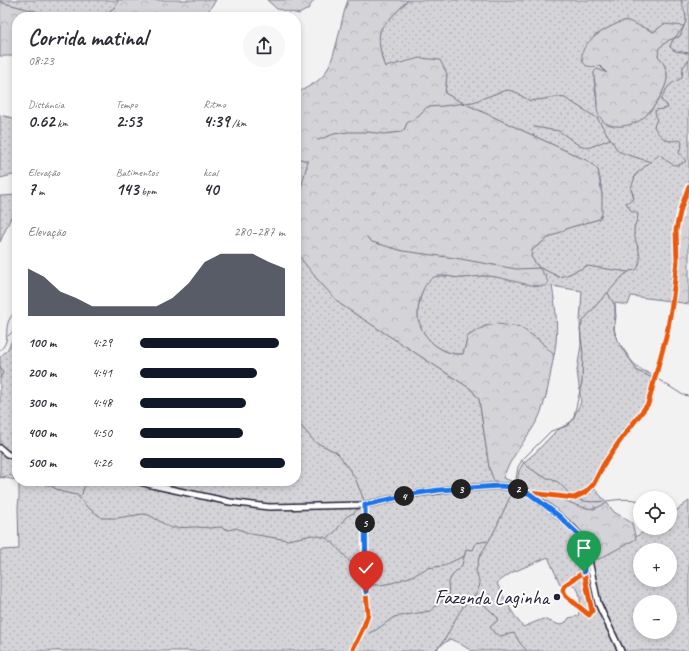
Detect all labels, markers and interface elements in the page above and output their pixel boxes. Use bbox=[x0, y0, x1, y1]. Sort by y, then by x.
text: Corrida matinal bbox=[28, 24, 147, 52]
button: share bbox=[243, 25, 285, 67]
text: 08:23 bbox=[28, 53, 54, 69]
text: Distância bbox=[28, 97, 64, 111]
text: Tempo bbox=[116, 97, 137, 111]
text: Ritmo bbox=[203, 97, 226, 111]
text: 0.62 bbox=[28, 111, 55, 132]
text: 2:53 bbox=[116, 111, 142, 132]
text: 4:39 bbox=[203, 111, 229, 132]
text: km bbox=[55, 116, 68, 130]
text: /km bbox=[229, 116, 247, 130]
text: Elevação bbox=[28, 165, 60, 179]
text: Batimentos bbox=[116, 165, 158, 179]
text: kcal bbox=[203, 165, 218, 179]
text: 7 bbox=[28, 179, 36, 200]
text: 143 bbox=[116, 179, 139, 200]
text: 40 bbox=[203, 179, 219, 200]
text: m bbox=[36, 184, 44, 198]
text: bpm bbox=[139, 184, 156, 198]
text: Elevação bbox=[28, 224, 66, 240]
text: 280–287 m bbox=[234, 224, 285, 240]
text: 100 m bbox=[28, 335, 56, 351]
text: 4:29 bbox=[92, 335, 112, 351]
text: 200 m bbox=[28, 365, 56, 381]
text: 4:41 bbox=[92, 365, 112, 381]
text: 300 m bbox=[28, 395, 56, 411]
text: 4:48 bbox=[92, 395, 112, 411]
text: 400 m bbox=[28, 425, 56, 441]
text: 4:50 bbox=[92, 425, 112, 441]
text: 500 m bbox=[28, 455, 56, 471]
text: 4:26 bbox=[92, 455, 112, 471]
pin: 3 bbox=[451, 479, 471, 499]
pin: 2 bbox=[508, 479, 528, 499]
text: 3 bbox=[459, 482, 463, 496]
text: 2 bbox=[516, 482, 520, 496]
pin: 4 bbox=[394, 486, 414, 506]
text: 4 bbox=[402, 489, 406, 503]
map controls bbox=[633, 491, 677, 639]
button: locate bbox=[633, 491, 677, 535]
pin: 5 bbox=[355, 513, 375, 533]
text: 5 bbox=[363, 516, 367, 530]
pin bbox=[567, 531, 601, 572]
icon: arrive bbox=[573, 537, 595, 559]
button: + bbox=[633, 543, 677, 587]
pin bbox=[349, 551, 383, 592]
icon: check bbox=[355, 557, 377, 579]
place label: Fazenda Laginha bbox=[435, 585, 551, 610]
marker: Fazenda Laginha bbox=[552, 592, 562, 602]
button: − bbox=[633, 595, 677, 639]

